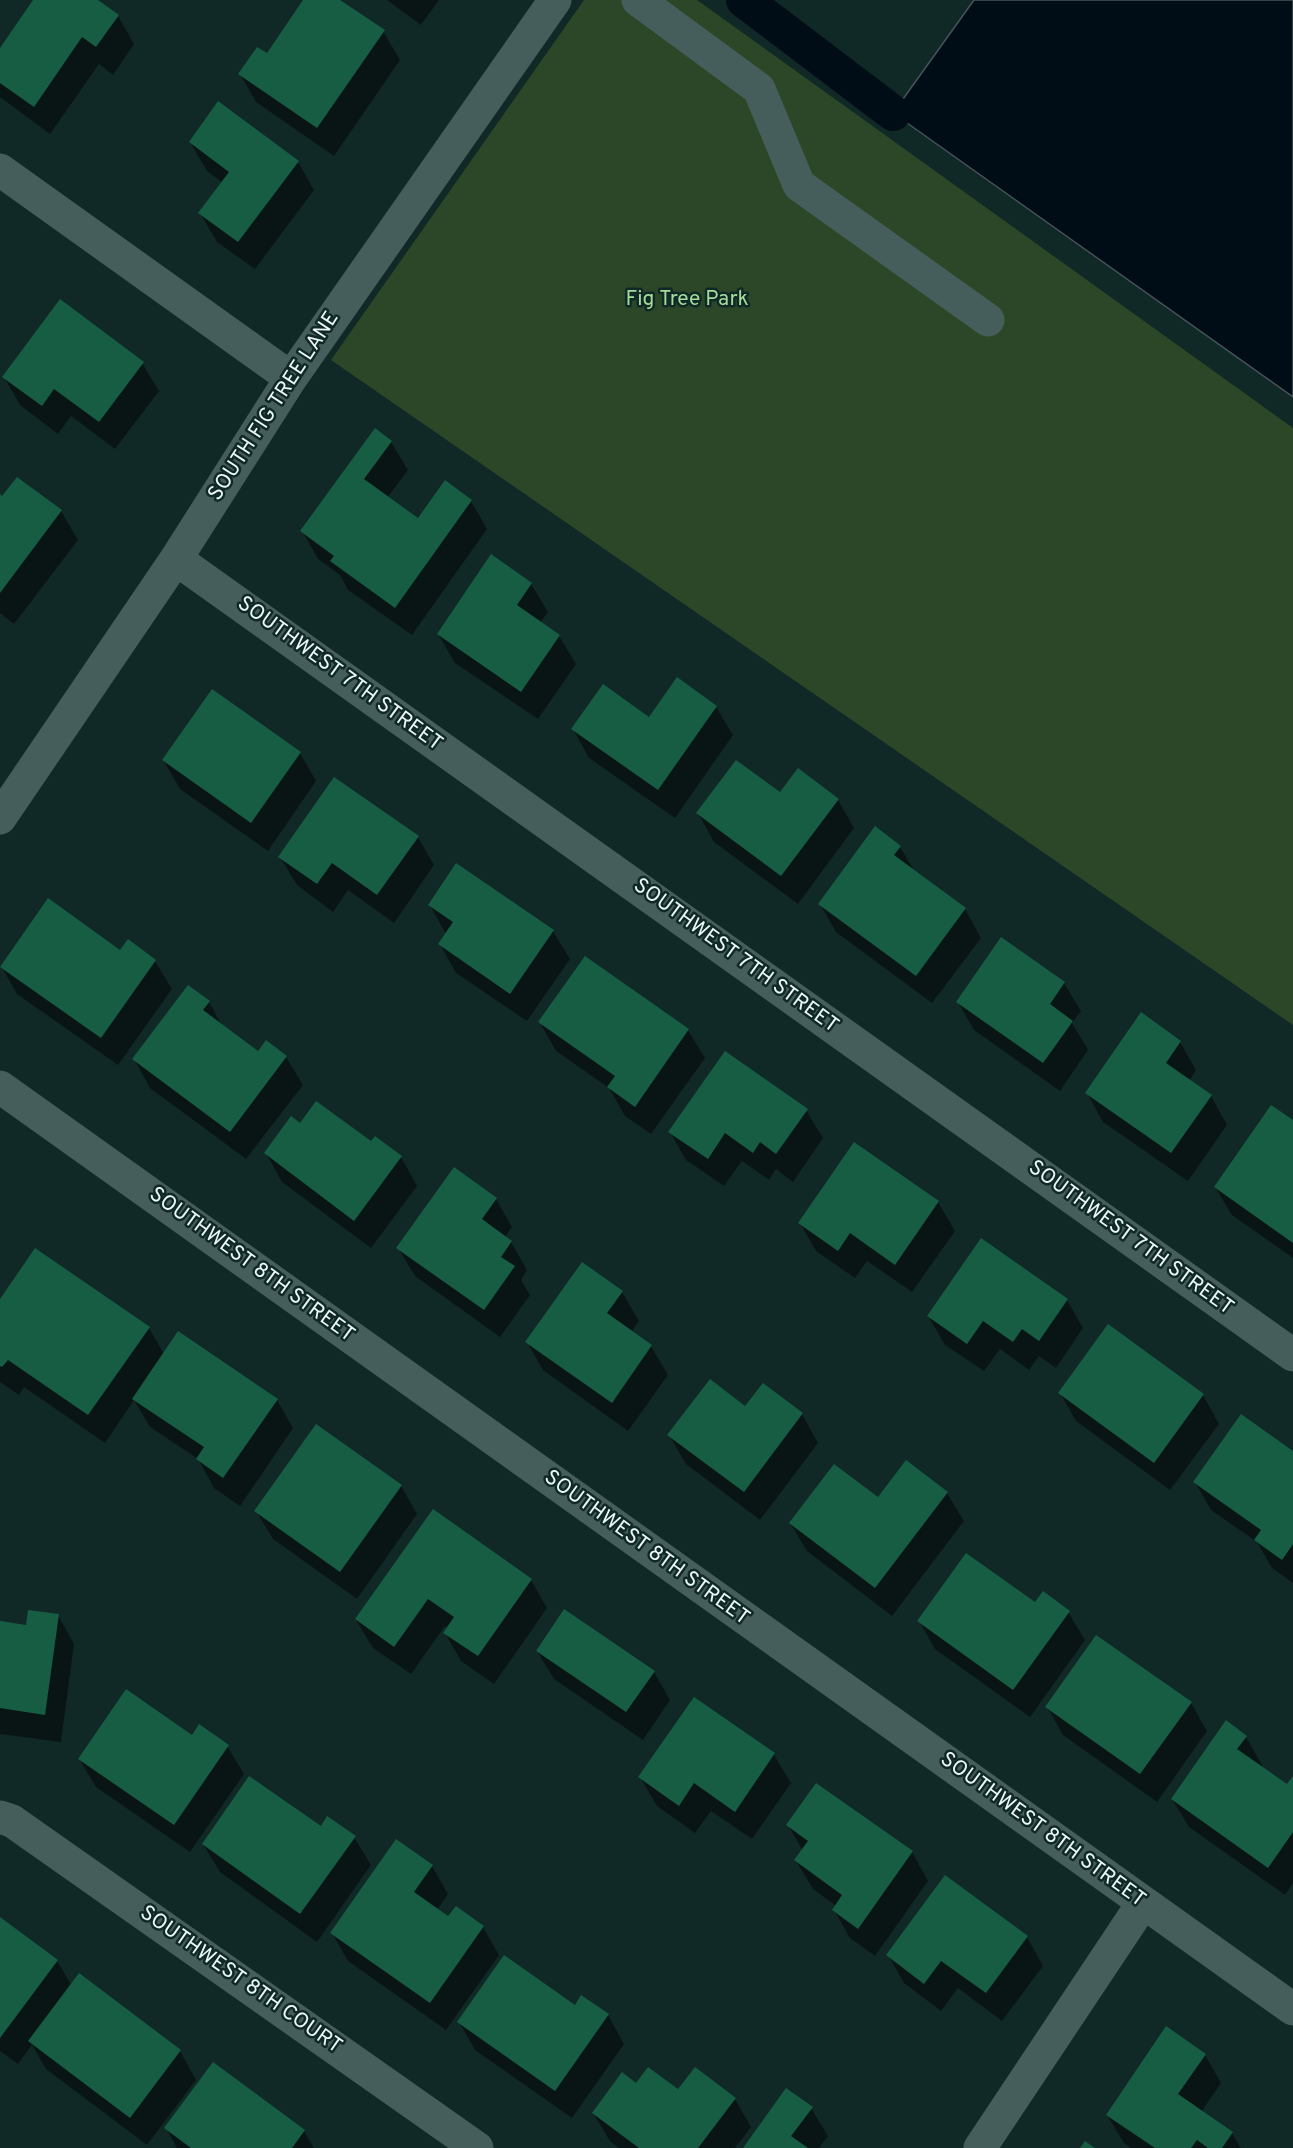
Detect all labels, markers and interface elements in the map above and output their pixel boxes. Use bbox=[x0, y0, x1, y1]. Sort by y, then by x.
park label: Fig Tree Park bbox=[625, 288, 749, 314]
street label: SOUTH FIG TREE LANE bbox=[204, 308, 346, 506]
street label: SOUTHWEST 7TH STREET bbox=[232, 592, 446, 758]
street label: SOUTHWEST 7TH STREET bbox=[628, 874, 842, 1040]
street label: SOUTHWEST 7TH STREET bbox=[1023, 1156, 1237, 1322]
street label: SOUTHWEST 8TH STREET bbox=[143, 1183, 359, 1349]
street label: SOUTHWEST 8TH STREET bbox=[538, 1466, 754, 1632]
street label: SOUTHWEST 8TH STREET bbox=[934, 1748, 1150, 1914]
street label: SOUTHWEST 8TH COURT bbox=[134, 1902, 346, 2060]

